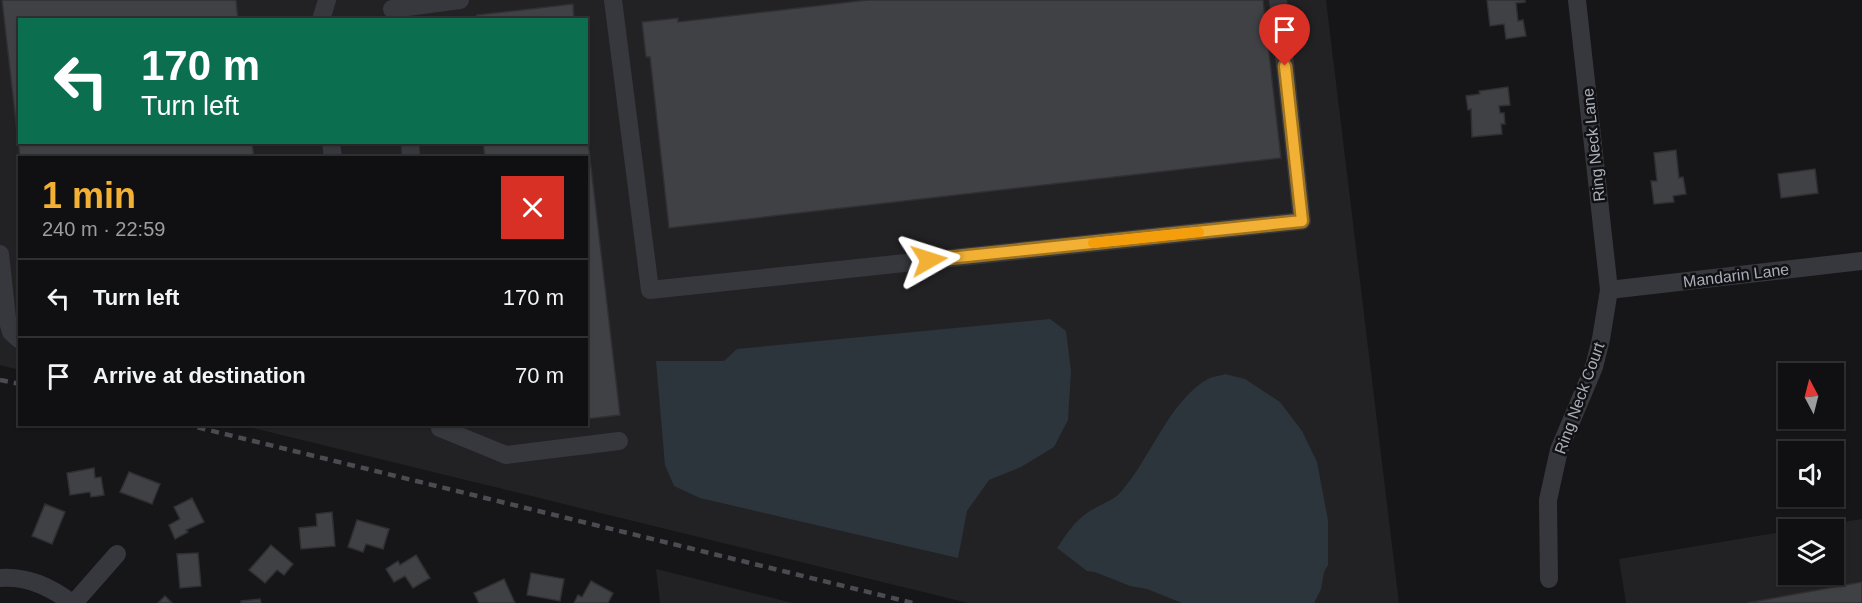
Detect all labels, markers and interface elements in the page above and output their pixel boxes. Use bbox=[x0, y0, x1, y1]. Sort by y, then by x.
pin bbox=[1259, 4, 1310, 66]
icon: arrive bbox=[1268, 13, 1301, 46]
icon: left bbox=[42, 42, 120, 120]
text: 170 m bbox=[141, 42, 260, 89]
street label: Ring Neck Lane bbox=[1579, 87, 1608, 202]
text: Turn left bbox=[141, 91, 239, 121]
text: 1 min bbox=[42, 175, 136, 216]
button: close bbox=[501, 176, 564, 239]
text: 240 m · 22:59 bbox=[42, 218, 165, 240]
position arrow bbox=[897, 228, 961, 292]
street label: Mandarin Lane bbox=[1682, 261, 1790, 290]
icon: left bbox=[42, 282, 75, 315]
text: Turn left bbox=[93, 285, 179, 310]
text: 170 m bbox=[503, 285, 564, 310]
street label: Ring Neck Court bbox=[1551, 340, 1608, 456]
icon: arrive bbox=[42, 360, 75, 393]
text: Arrive at destination bbox=[93, 363, 306, 388]
text: 70 m bbox=[515, 363, 564, 388]
north arrow bbox=[1778, 363, 1844, 429]
map controls bbox=[1778, 363, 1844, 585]
button: sound bbox=[1778, 441, 1844, 507]
button: layers bbox=[1778, 519, 1844, 585]

